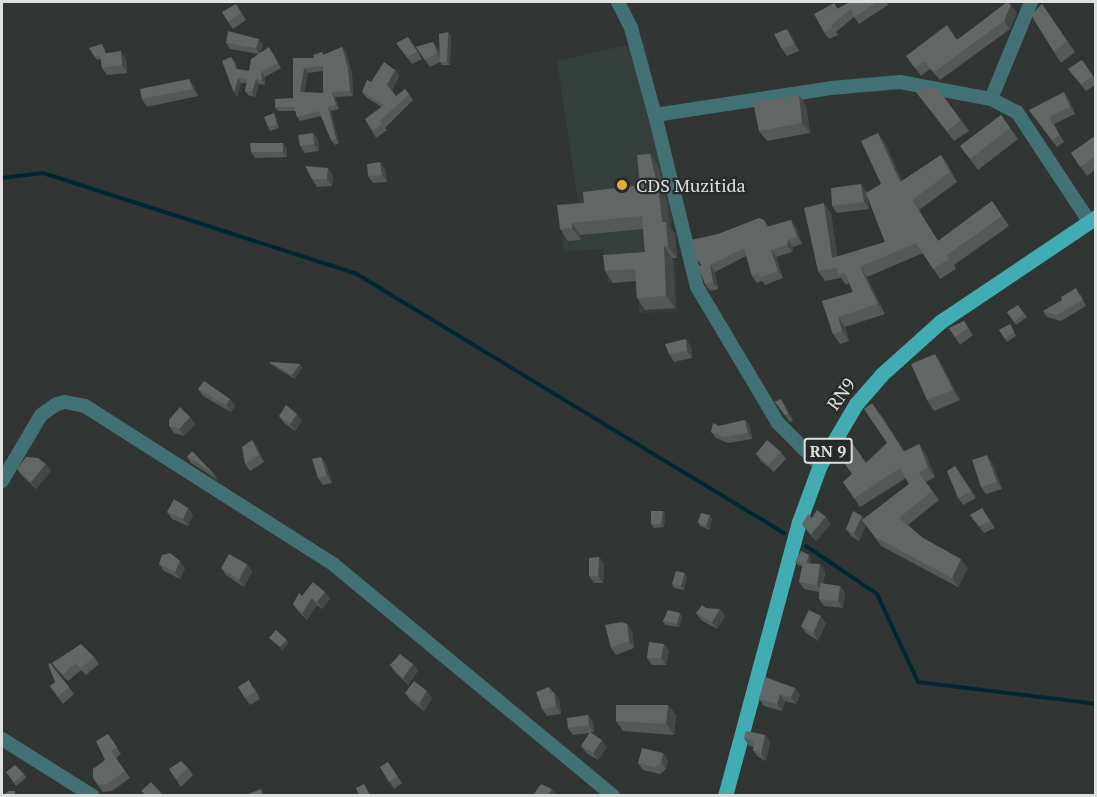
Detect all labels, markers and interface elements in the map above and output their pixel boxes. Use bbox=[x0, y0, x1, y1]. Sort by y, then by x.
place label: CDS Muzitida bbox=[636, 174, 746, 196]
marker: CDS Muzitida bbox=[613, 176, 631, 194]
street label: RN9 bbox=[822, 374, 860, 414]
road number: RN 9 bbox=[802, 438, 854, 464]

